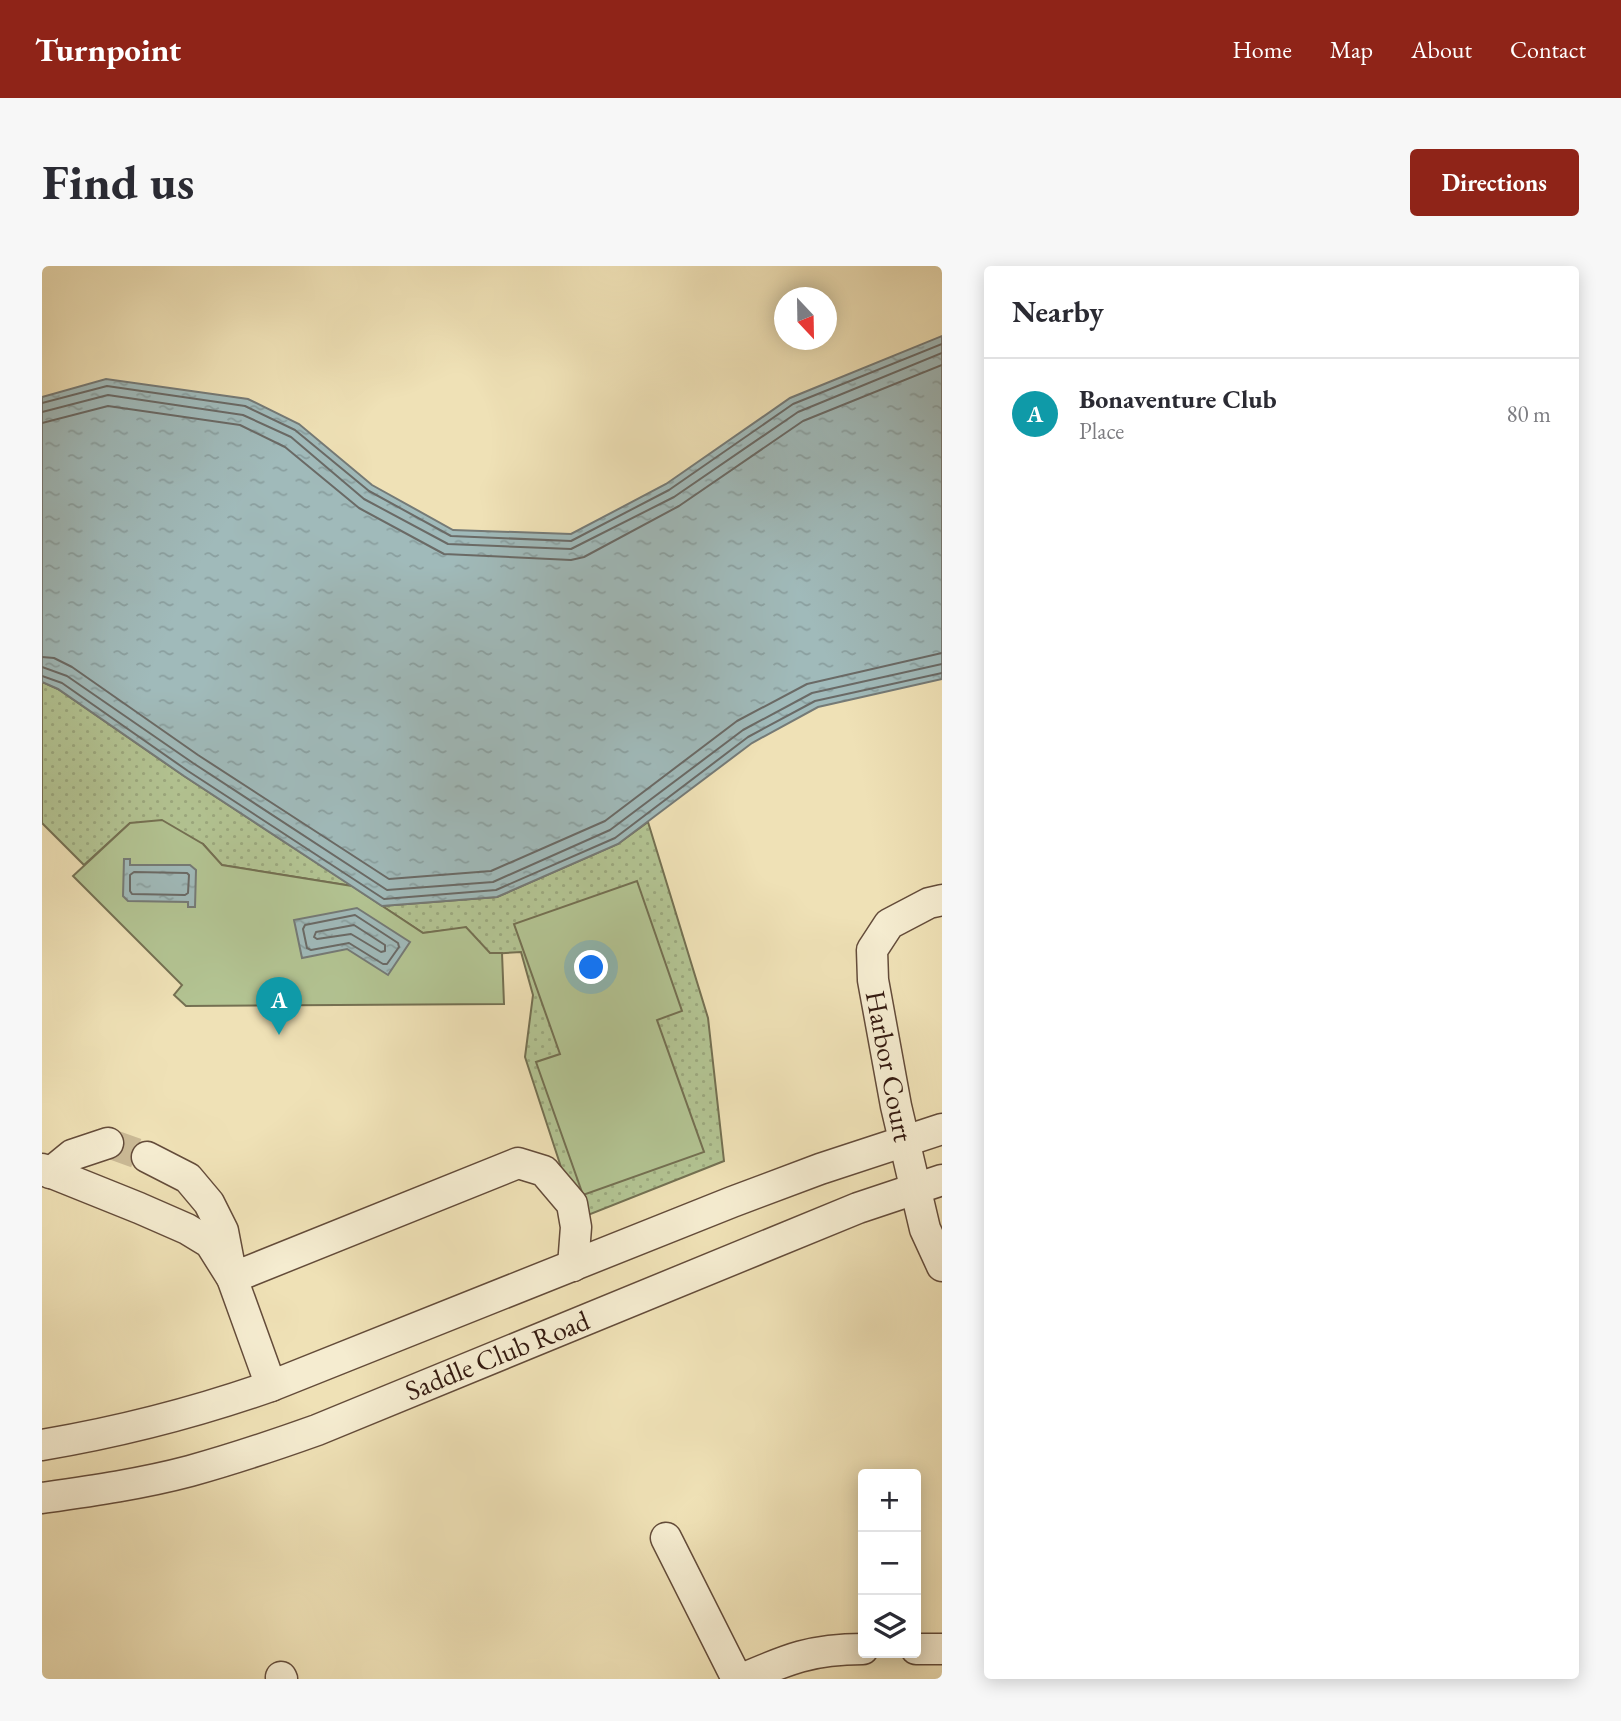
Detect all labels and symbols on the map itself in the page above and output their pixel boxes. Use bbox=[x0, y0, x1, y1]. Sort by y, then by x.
north arrow bbox=[774, 287, 837, 350]
your location bbox=[574, 950, 608, 984]
pin: A bbox=[256, 977, 302, 1035]
street label: Harbor Court bbox=[858, 987, 922, 1145]
street label: Saddle Club Road bbox=[400, 1301, 595, 1408]

